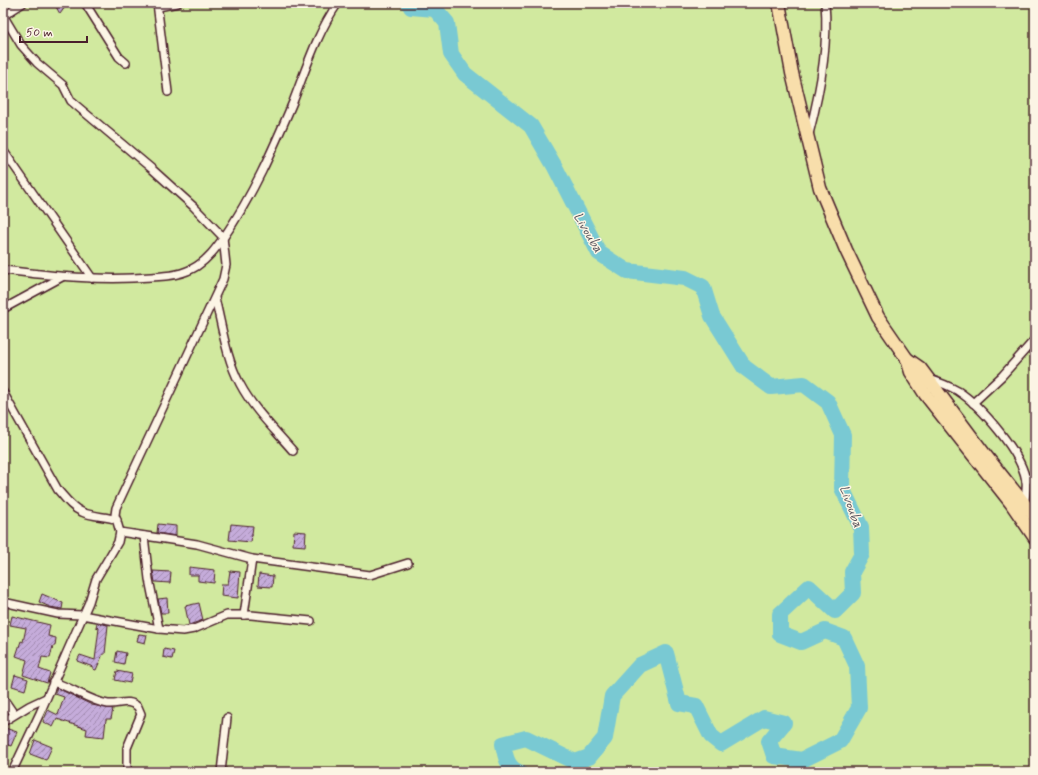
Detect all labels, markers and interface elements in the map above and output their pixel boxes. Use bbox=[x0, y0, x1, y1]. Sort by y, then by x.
scale bar bbox=[20, 18, 87, 44]
text: 50 m bbox=[26, 25, 53, 41]
water label: Livouba bbox=[569, 210, 606, 256]
water label: Livouba bbox=[835, 483, 866, 530]

